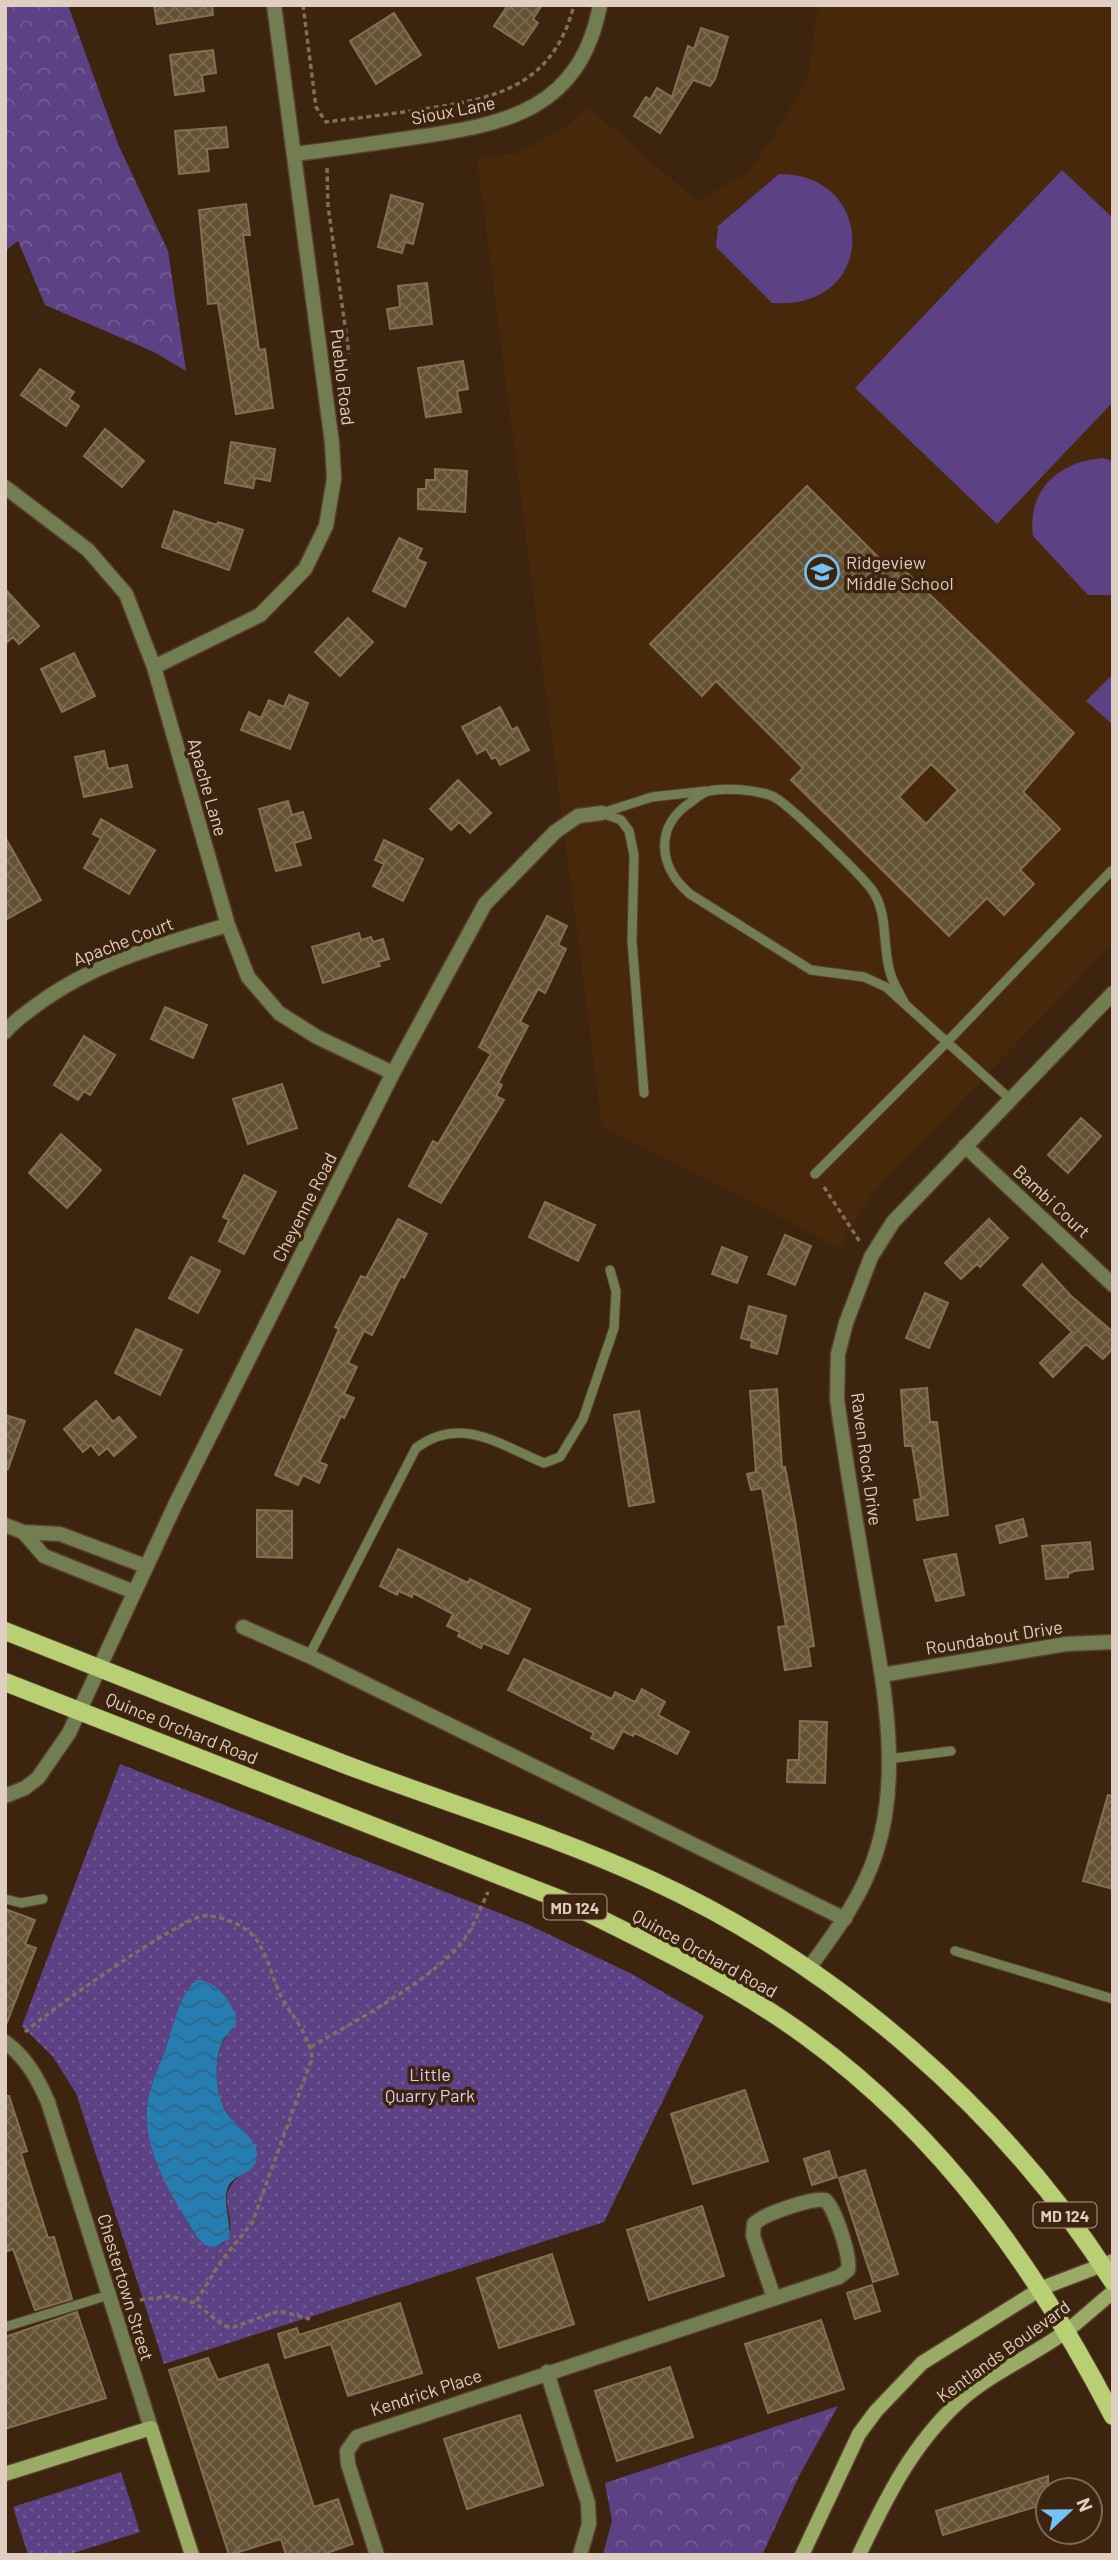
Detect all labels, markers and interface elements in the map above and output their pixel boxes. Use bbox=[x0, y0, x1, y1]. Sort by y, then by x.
street label: Sioux Lane bbox=[409, 91, 497, 129]
street label: Pueblo Road bbox=[326, 327, 360, 427]
place label: Ridgeview Middle School bbox=[846, 551, 954, 594]
school or university icon: Ridgeview Middle School bbox=[803, 553, 841, 591]
street label: Apache Lane bbox=[184, 736, 232, 838]
street label: Apache Court bbox=[70, 912, 176, 970]
street label: Cheyenne Road bbox=[267, 1149, 341, 1265]
street label: Bambi Court bbox=[1009, 1160, 1095, 1242]
street label: Raven Rock Drive bbox=[847, 1391, 887, 1527]
street label: Roundabout Drive bbox=[924, 1615, 1064, 1659]
street label: Quince Orchard Road bbox=[103, 1687, 261, 1769]
road number: MD 124 bbox=[544, 1895, 606, 1920]
street label: Quince Orchard Road bbox=[629, 1904, 781, 2002]
park label: Little Quarry Park bbox=[385, 2063, 475, 2106]
road number: MD 124 bbox=[1034, 2202, 1096, 2228]
street label: Chestertown Street bbox=[93, 2211, 159, 2363]
street label: Kentlands Boulevard bbox=[932, 2295, 1074, 2407]
street label: Kendrick Place bbox=[368, 2364, 484, 2420]
north arrow bbox=[1034, 2476, 1104, 2546]
text: N bbox=[1072, 2494, 1098, 2515]

